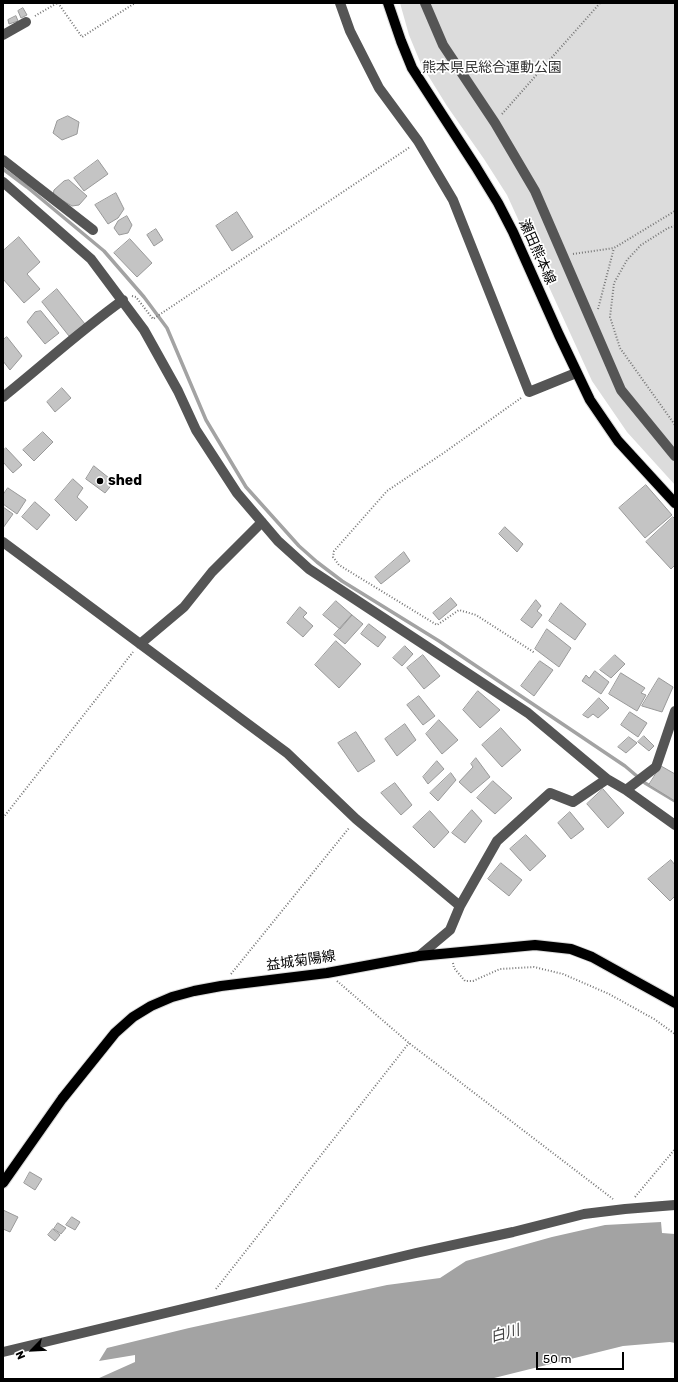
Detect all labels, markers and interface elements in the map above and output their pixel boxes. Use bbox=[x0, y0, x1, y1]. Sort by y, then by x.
park label: 熊本県民総合運動公園 bbox=[422, 60, 562, 76]
street label: 瀬田熊本線 bbox=[515, 217, 559, 287]
place label: shed bbox=[108, 473, 142, 489]
marker: shed bbox=[95, 476, 105, 486]
street label: 益城菊陽線 bbox=[265, 948, 337, 974]
water label: 白川 bbox=[488, 1321, 522, 1347]
north arrow bbox=[12, 1330, 52, 1370]
scale bar bbox=[538, 1344, 626, 1370]
text: N bbox=[13, 1349, 28, 1361]
text: 50 m bbox=[543, 1352, 571, 1366]

